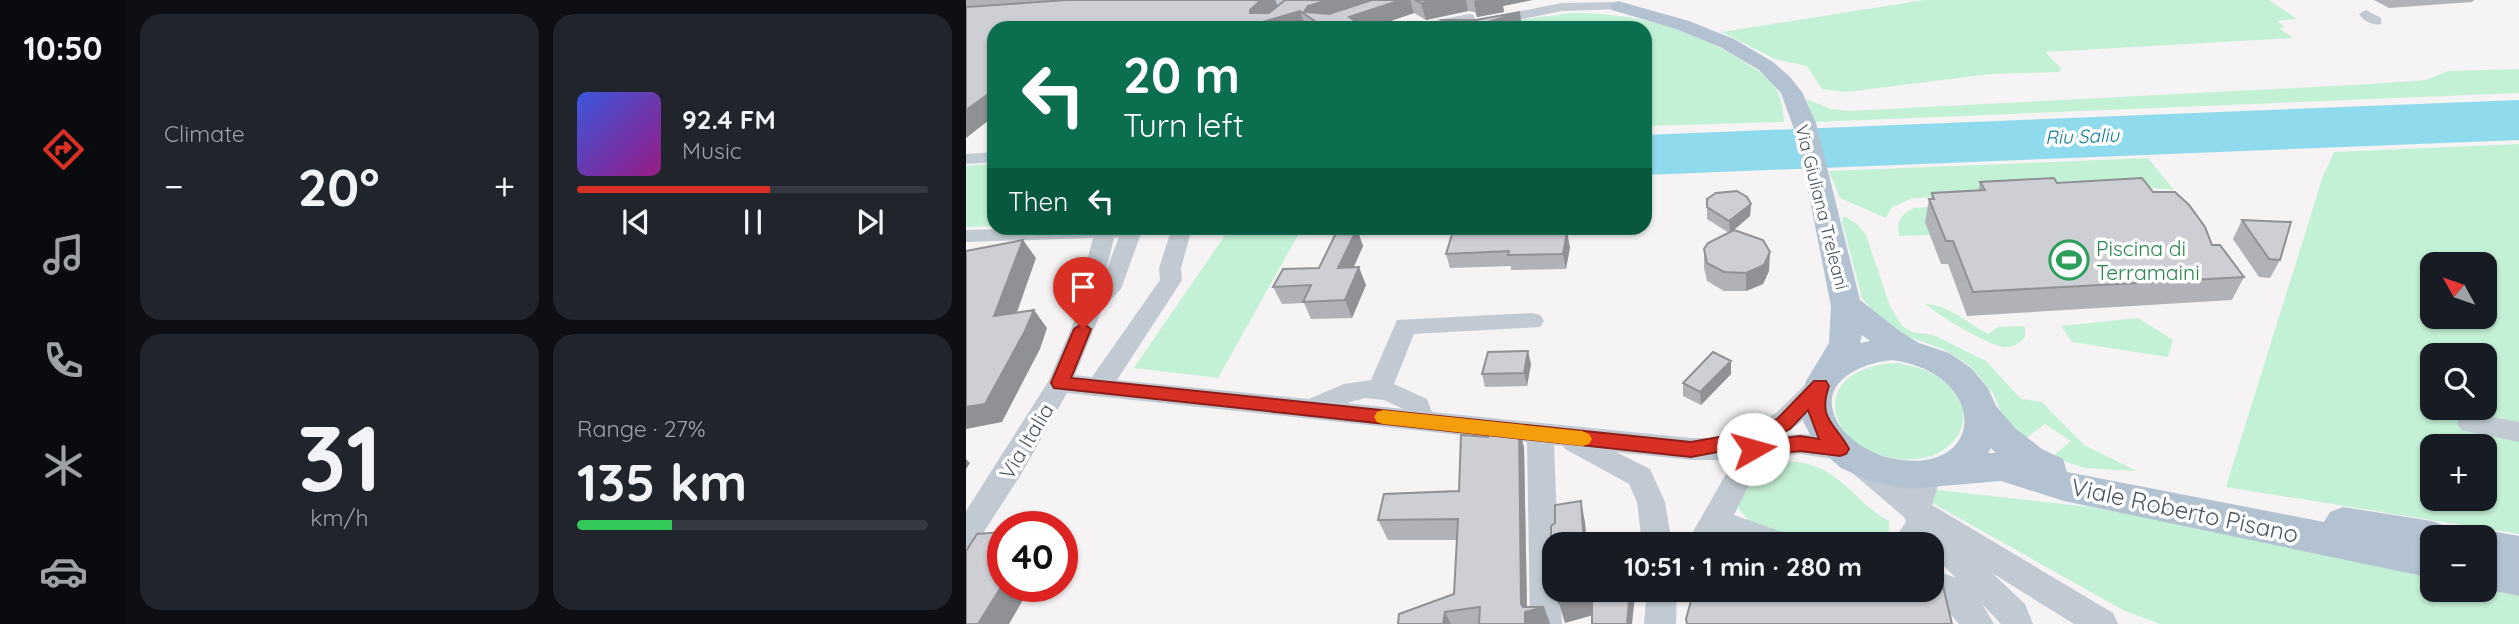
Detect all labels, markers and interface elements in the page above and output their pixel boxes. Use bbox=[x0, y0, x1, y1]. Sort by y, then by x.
text: 10:50 bbox=[24, 28, 102, 68]
text: 20 m bbox=[1123, 44, 1240, 105]
icon: left bbox=[1008, 49, 1099, 140]
text: 92.4 FM bbox=[682, 103, 776, 136]
text: Turn left bbox=[1123, 105, 1244, 145]
text: Climate bbox=[164, 119, 245, 148]
street label: Via Giuliana Treleani bbox=[1790, 122, 1854, 292]
water label: Riu Saliu bbox=[2044, 123, 2121, 149]
icon: directions bbox=[39, 125, 88, 174]
text: Music bbox=[682, 136, 742, 165]
text: 20° bbox=[298, 154, 380, 219]
text: − bbox=[164, 162, 184, 210]
text: + bbox=[494, 162, 515, 210]
icon: left bbox=[1082, 182, 1120, 220]
text: Then bbox=[1008, 185, 1068, 218]
icon: previous bbox=[617, 203, 655, 241]
icon: pause bbox=[734, 203, 772, 241]
icon: next bbox=[851, 203, 889, 241]
icon: music bbox=[39, 230, 88, 279]
place label: Piscina di Terramaini bbox=[2096, 235, 2200, 285]
sports icon: Piscina di Terramaini bbox=[2048, 239, 2090, 281]
north arrow bbox=[2420, 252, 2497, 329]
map controls bbox=[2420, 252, 2497, 602]
pin bbox=[1053, 257, 1113, 329]
icon: arrive bbox=[1064, 268, 1102, 306]
icon: phone bbox=[39, 336, 88, 385]
button: search bbox=[2420, 343, 2497, 420]
street label: Via Italia bbox=[993, 398, 1059, 484]
text: 31 bbox=[297, 400, 382, 514]
position arrow bbox=[1716, 412, 1790, 486]
text: Range · 27% bbox=[577, 414, 706, 443]
button: + bbox=[2420, 434, 2497, 511]
icon: climate bbox=[39, 441, 88, 490]
text: 135 km bbox=[577, 449, 747, 514]
street label: Viale Roberto Pisano bbox=[2069, 471, 2301, 549]
text: km/h bbox=[310, 503, 369, 532]
speed limit sign: 40 bbox=[987, 511, 1078, 602]
button: − bbox=[2420, 525, 2497, 602]
icon: car bbox=[39, 547, 88, 596]
text: 10:51 · 1 min · 280 m bbox=[1624, 550, 1862, 583]

